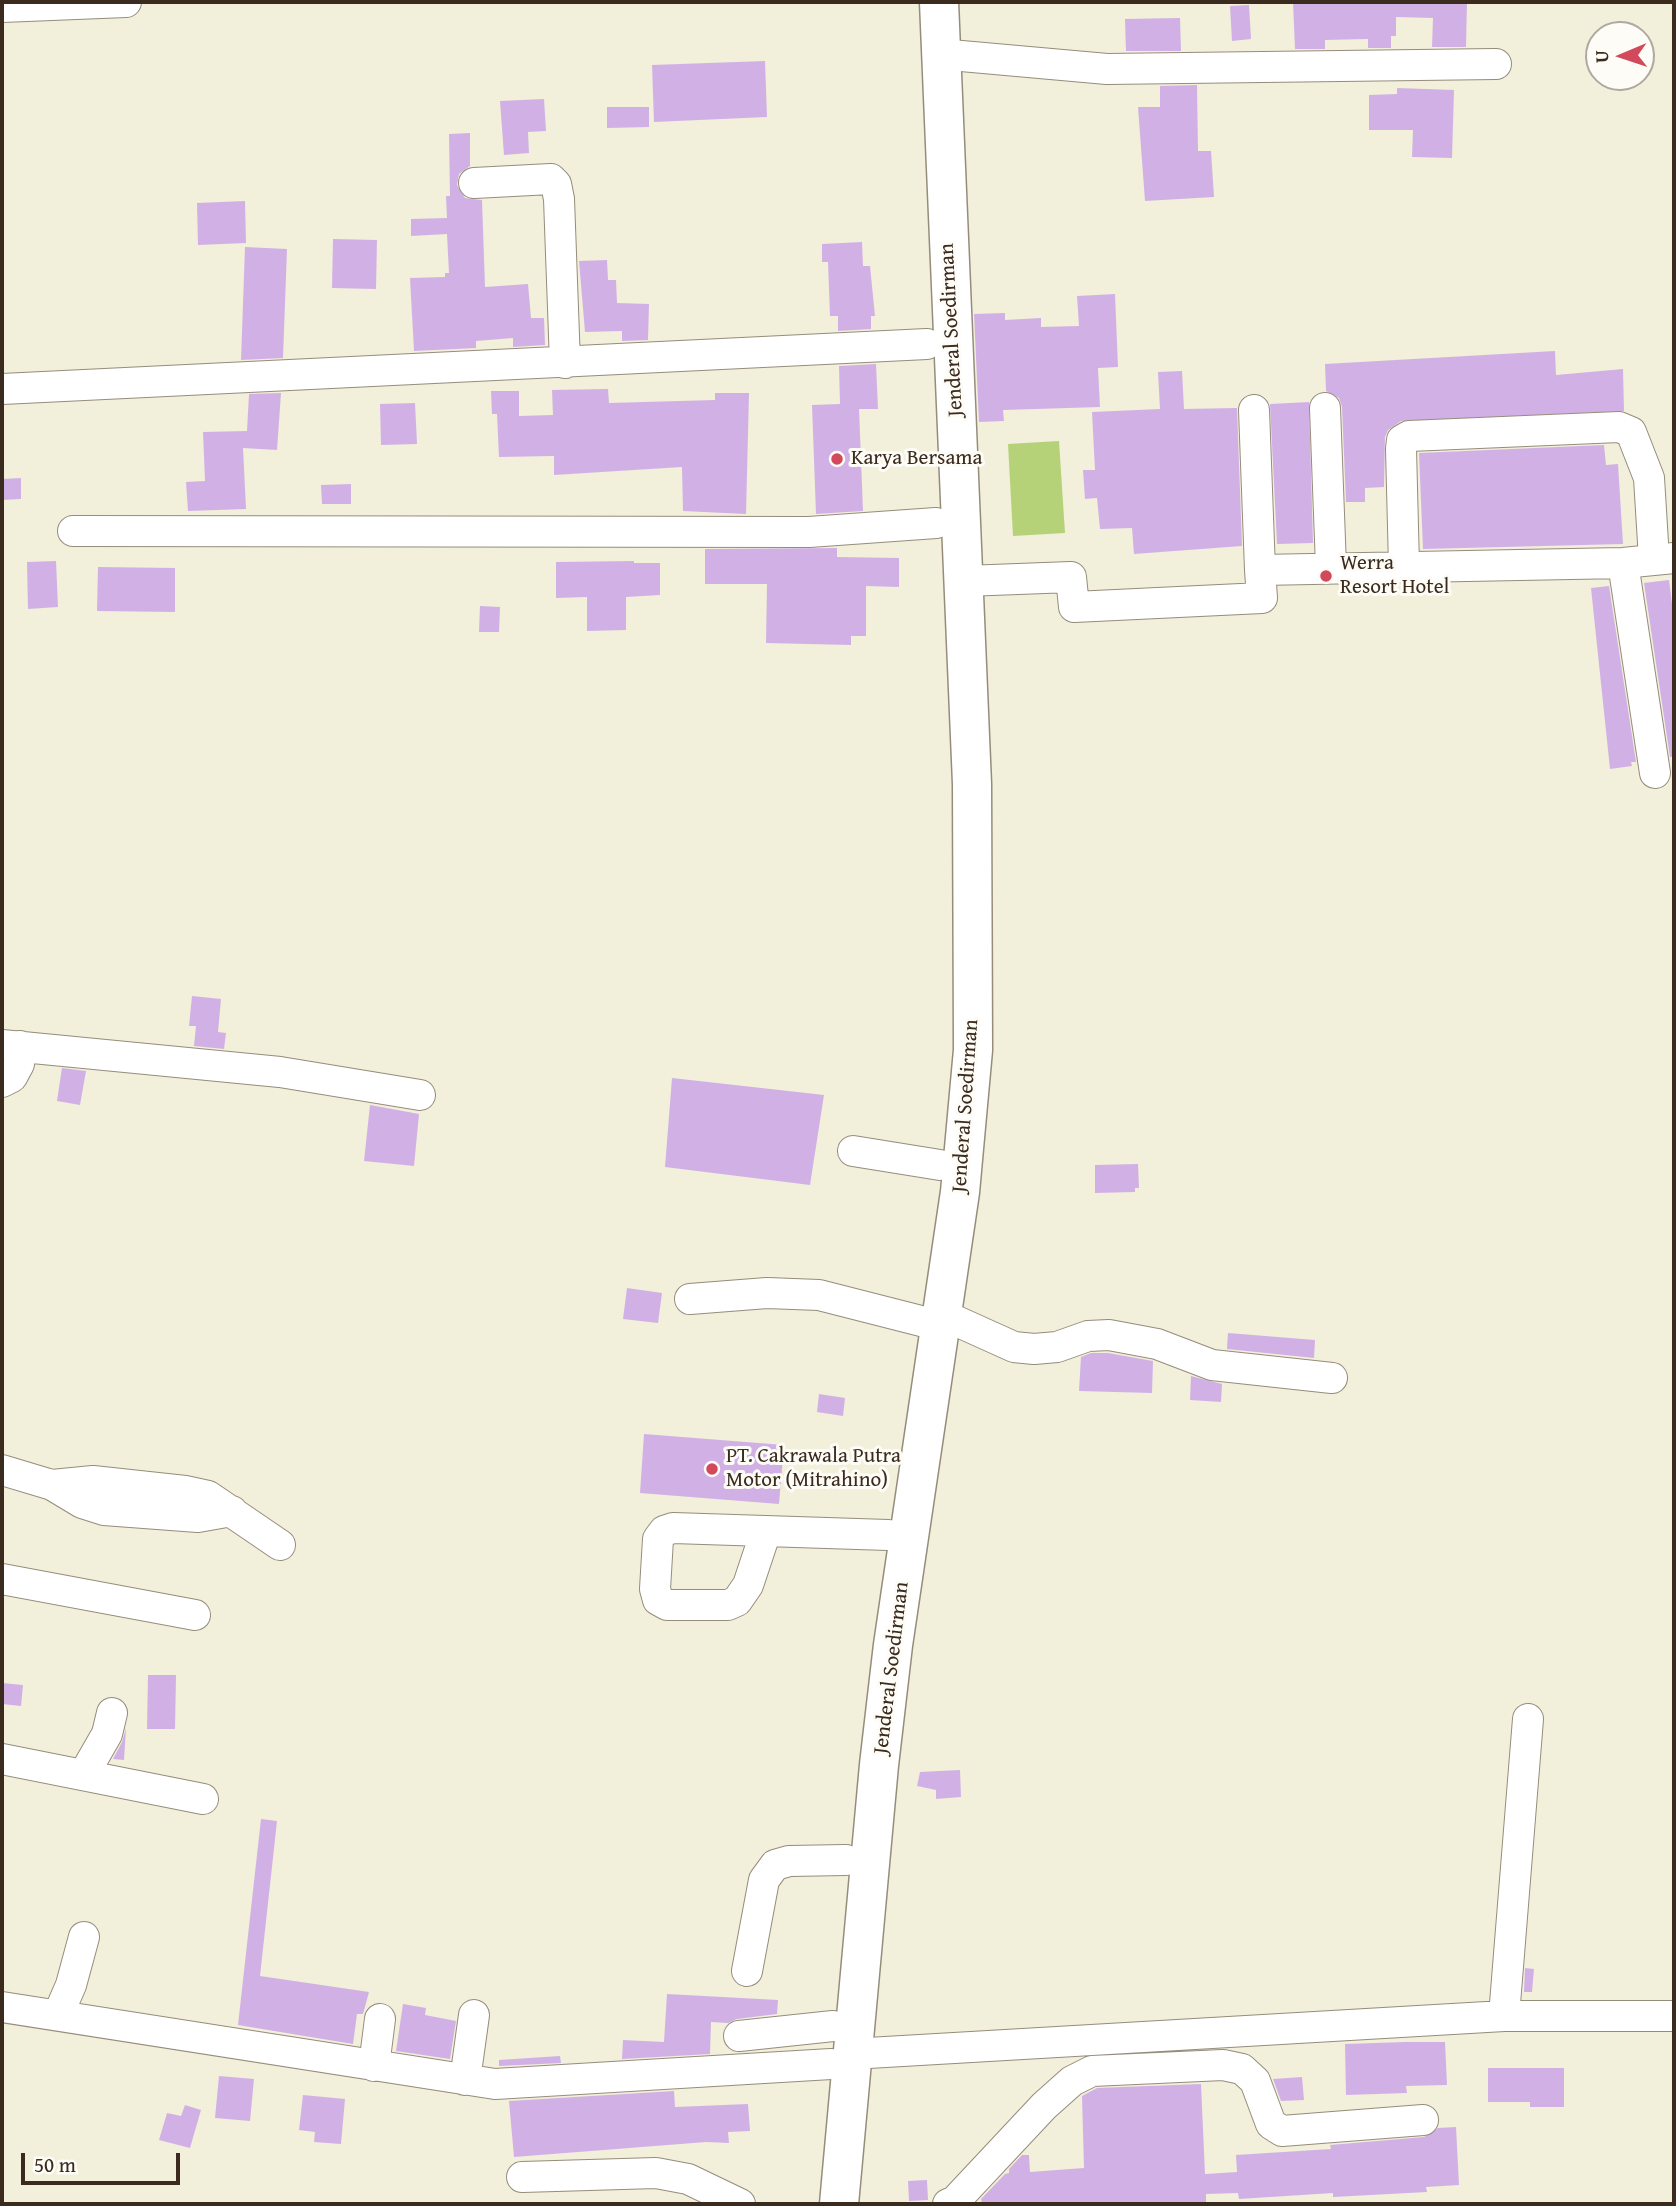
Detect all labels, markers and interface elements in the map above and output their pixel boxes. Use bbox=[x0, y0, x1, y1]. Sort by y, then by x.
north arrow bbox=[1585, 21, 1655, 91]
text: U bbox=[1587, 50, 1615, 64]
street label: Jenderal Soedirman bbox=[935, 243, 969, 417]
place label: Karya Bersama bbox=[851, 446, 982, 472]
marker: Karya Bersama bbox=[829, 451, 845, 467]
place label: Werra Resort Hotel bbox=[1340, 551, 1450, 601]
marker: Werra Resort Hotel bbox=[1318, 568, 1334, 584]
street label: Jenderal Soedirman bbox=[947, 1018, 985, 1194]
place label: PT. Cakrawala Putra Motor (Mitrahino) bbox=[726, 1444, 901, 1494]
marker: PT. Cakrawala Putra Motor (Mitrahino) bbox=[704, 1461, 720, 1477]
street label: Jenderal Soedirman bbox=[869, 1580, 915, 1756]
scale bar bbox=[24, 2140, 184, 2184]
text: 50 m bbox=[34, 2149, 76, 2180]

